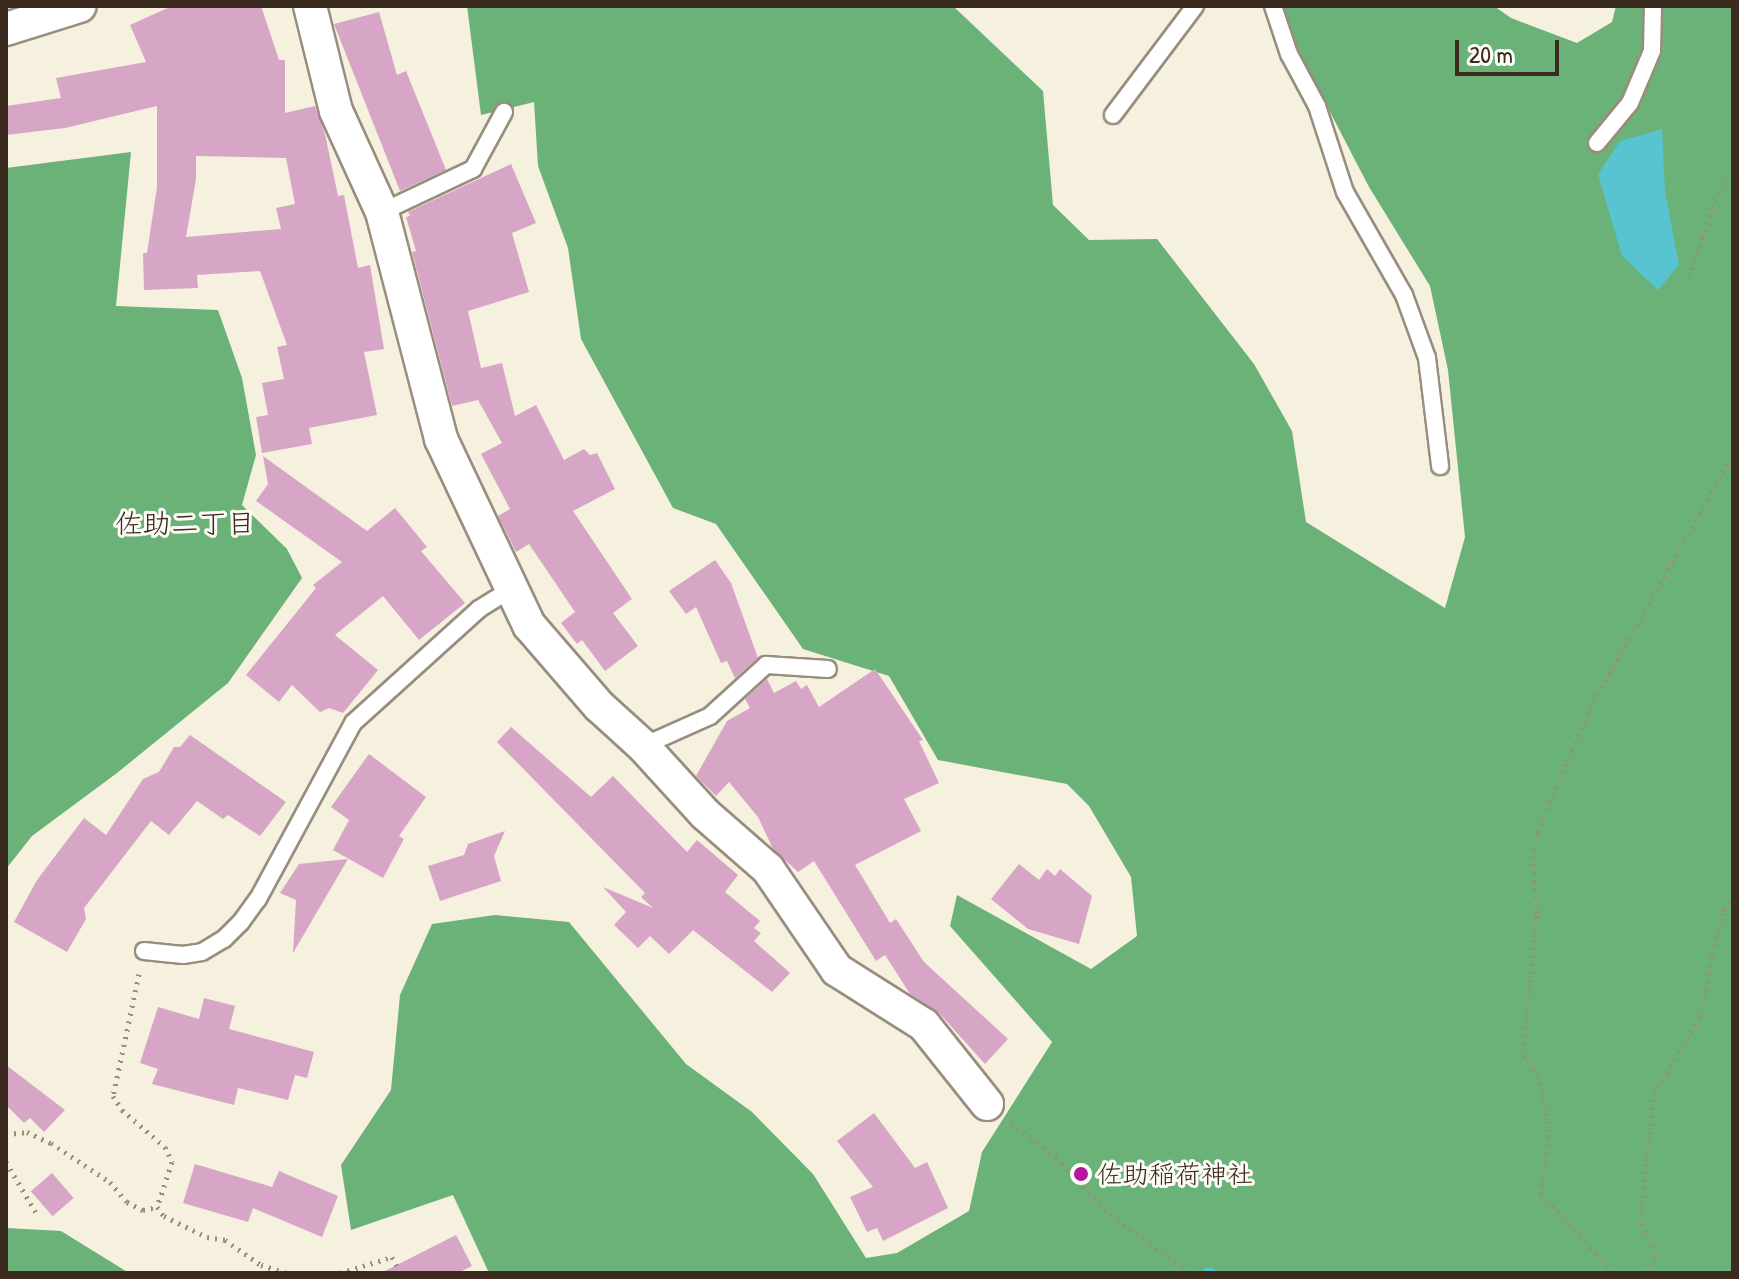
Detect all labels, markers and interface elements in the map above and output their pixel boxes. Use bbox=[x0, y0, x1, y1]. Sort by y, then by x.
scale bar bbox=[1459, 24, 1563, 74]
text: 20 m bbox=[1469, 38, 1513, 70]
district label: 佐助二丁目 bbox=[115, 506, 255, 540]
place label: 佐助稲荷神社 bbox=[1097, 1158, 1253, 1190]
marker: 佐助稲荷神社 bbox=[1072, 1165, 1090, 1183]

